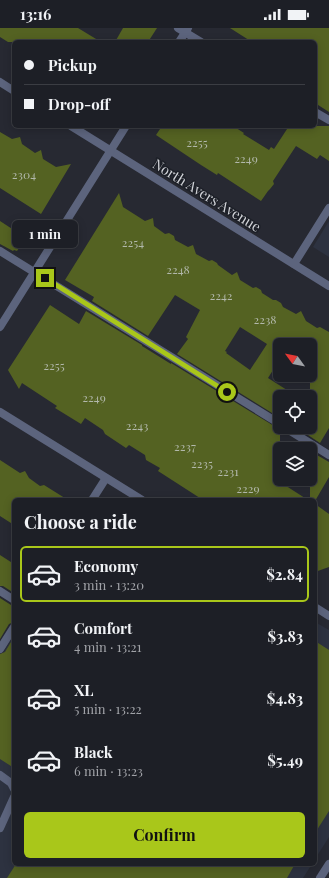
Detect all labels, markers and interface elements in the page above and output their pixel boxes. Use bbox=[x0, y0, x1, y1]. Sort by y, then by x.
text: 13:16 bbox=[20, 4, 51, 24]
text: Pickup bbox=[48, 55, 97, 75]
text: Drop-off bbox=[48, 94, 110, 114]
house number: 2255 bbox=[186, 134, 208, 150]
house number: 2249 bbox=[234, 150, 258, 166]
street label: North Avers Avenue bbox=[149, 154, 265, 236]
house number: 2304 bbox=[12, 166, 36, 182]
callout: 1 min bbox=[12, 220, 78, 248]
text: 1 min bbox=[29, 225, 61, 242]
house number: 2254 bbox=[122, 234, 144, 250]
house number: 2248 bbox=[166, 261, 190, 277]
route end bbox=[36, 269, 54, 287]
house number: 2242 bbox=[209, 287, 233, 303]
house number: 2238 bbox=[253, 311, 277, 327]
north arrow bbox=[273, 338, 317, 382]
map controls bbox=[273, 338, 317, 486]
house number: 2255 bbox=[43, 357, 65, 373]
route start bbox=[218, 383, 236, 401]
house number: 2249 bbox=[82, 389, 106, 405]
button: locate bbox=[273, 390, 317, 434]
house number: 2243 bbox=[126, 417, 148, 433]
house number: 2237 bbox=[174, 438, 196, 454]
button: layers bbox=[273, 442, 317, 486]
house number: 2235 bbox=[191, 455, 213, 471]
house number: 2231 bbox=[217, 463, 239, 479]
house number: 2229 bbox=[236, 480, 260, 496]
text: Choose a ride bbox=[24, 510, 137, 534]
icon: car bbox=[26, 556, 62, 592]
text: Economy bbox=[74, 556, 138, 576]
text: $2.84 bbox=[266, 564, 303, 584]
text: 3 min · 13:20 bbox=[74, 576, 144, 593]
icon: car bbox=[26, 618, 62, 654]
text: Comfort bbox=[74, 618, 132, 638]
text: $3.83 bbox=[268, 626, 303, 646]
text: 4 min · 13:21 bbox=[74, 638, 142, 655]
icon: car bbox=[26, 680, 62, 716]
text: XL bbox=[74, 680, 94, 700]
text: $4.83 bbox=[267, 688, 303, 708]
text: 5 min · 13:22 bbox=[74, 700, 142, 717]
icon: car bbox=[26, 742, 62, 778]
text: Black bbox=[74, 742, 113, 762]
text: $5.49 bbox=[267, 750, 303, 770]
text: 6 min · 13:23 bbox=[74, 762, 143, 779]
button: Confirm bbox=[24, 812, 305, 858]

